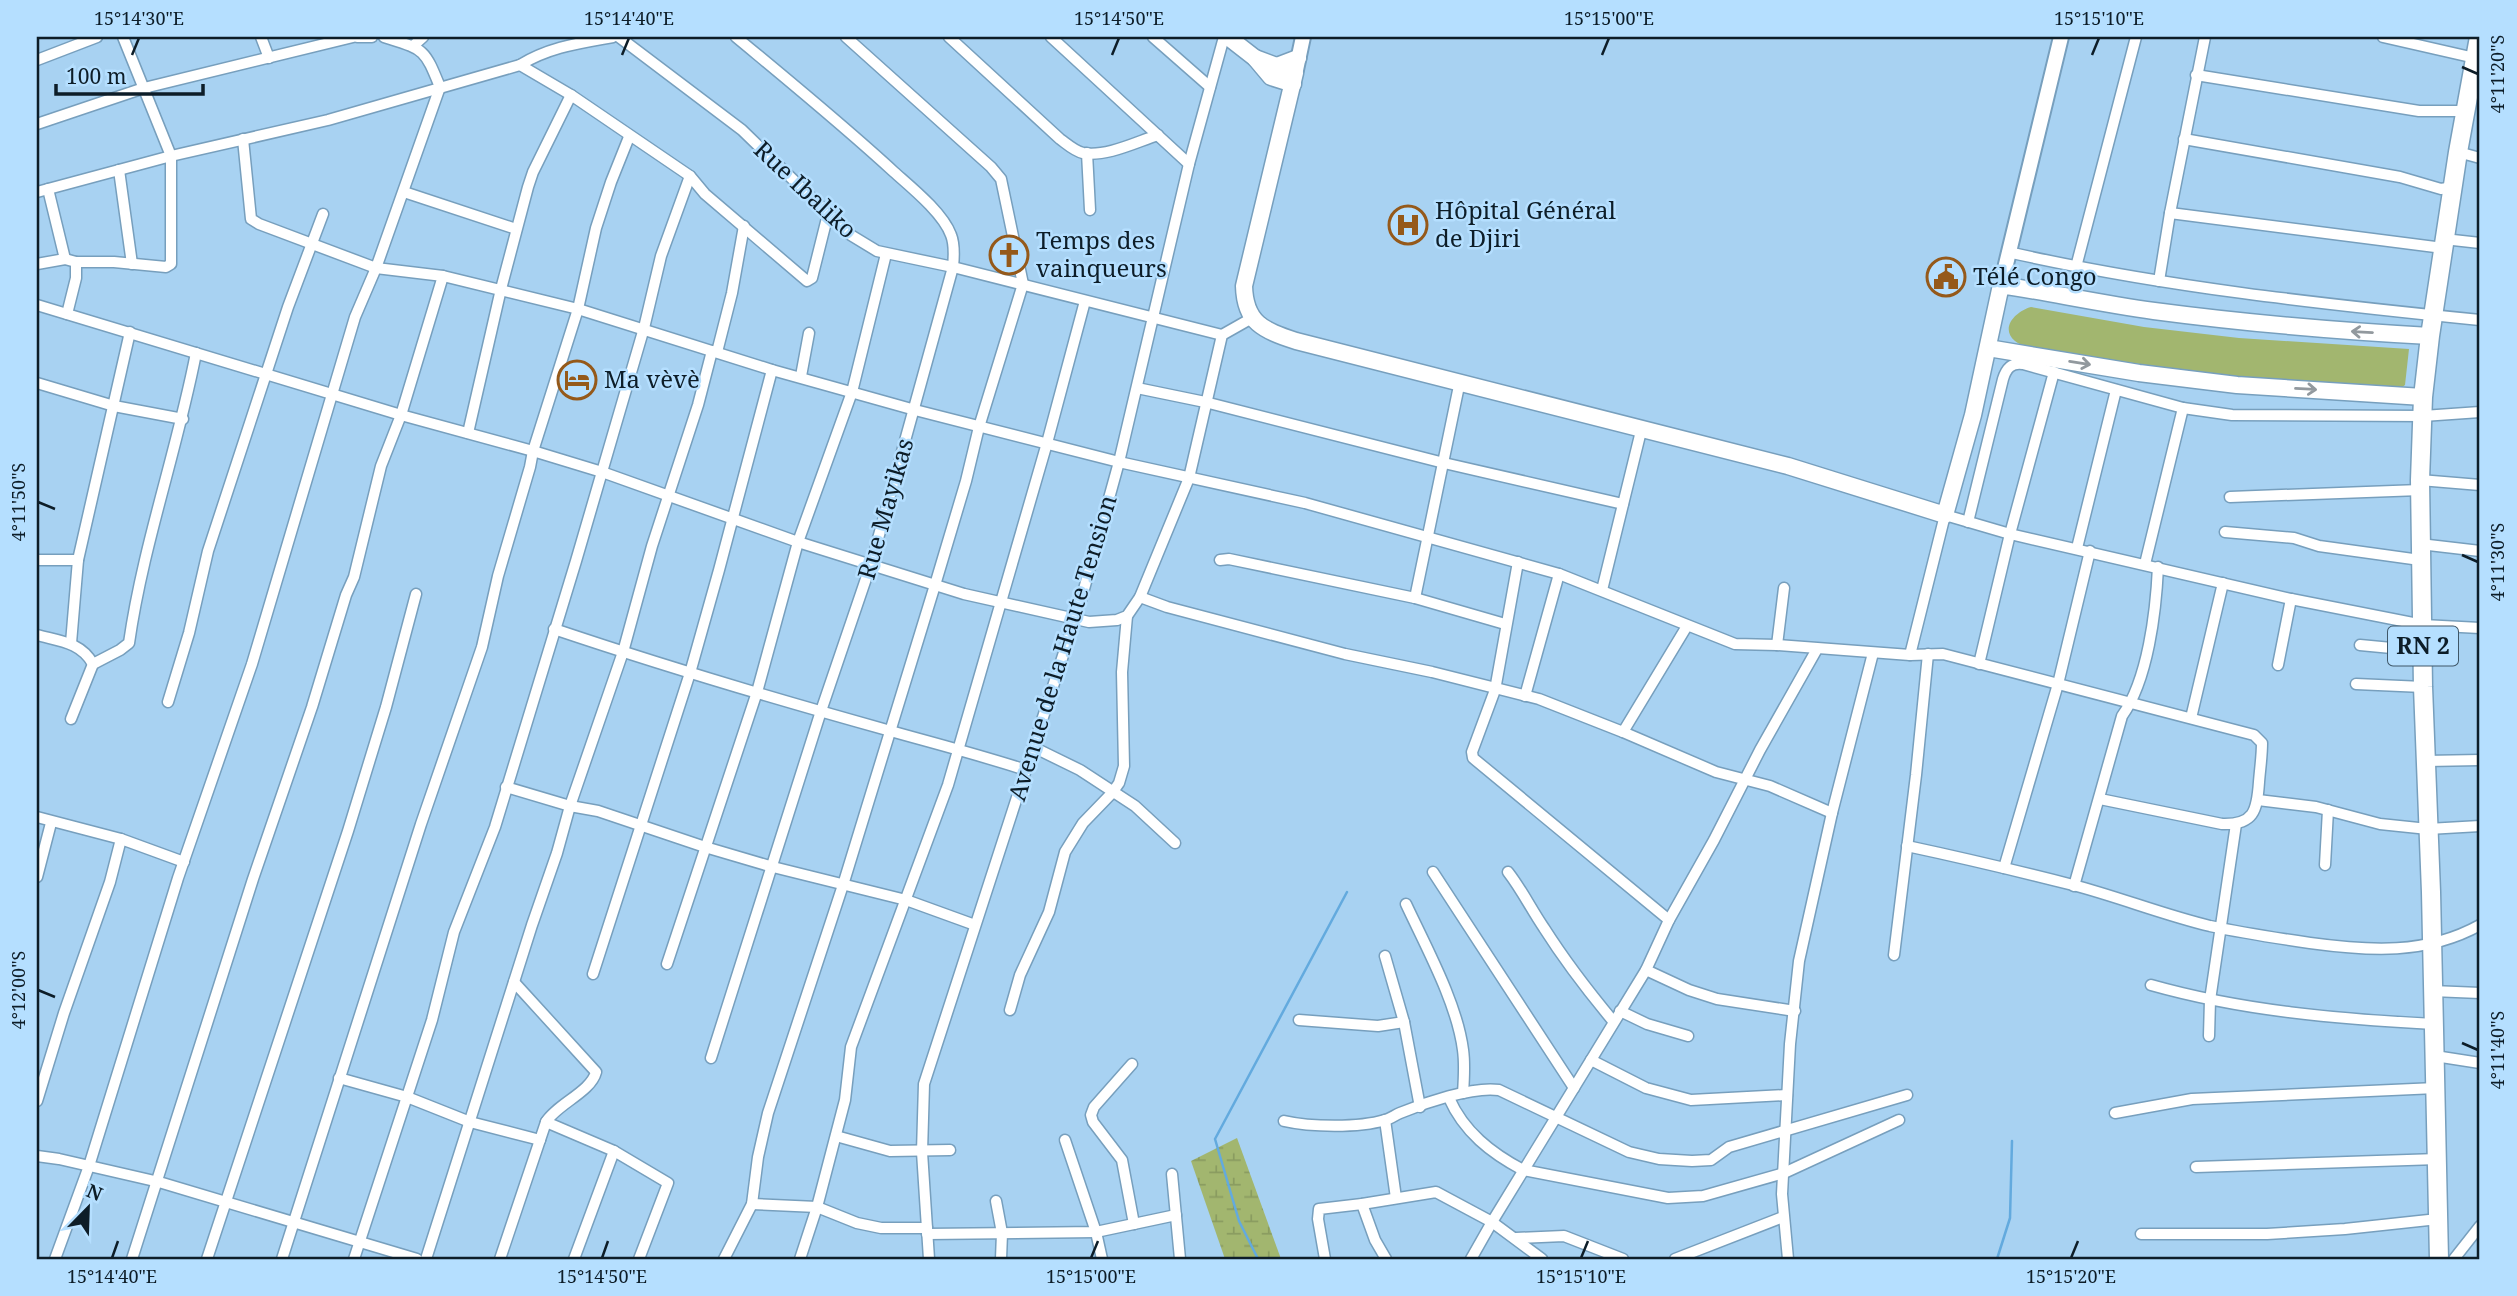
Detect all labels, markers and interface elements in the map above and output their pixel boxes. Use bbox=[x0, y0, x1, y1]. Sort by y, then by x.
text: 15°14'30"E bbox=[94, 6, 184, 30]
text: 15°14'40"E bbox=[584, 6, 674, 30]
text: 15°14'50"E bbox=[1074, 6, 1164, 30]
text: 15°15'00"E bbox=[1564, 6, 1654, 30]
text: 15°15'10"E bbox=[2054, 6, 2144, 30]
text: 4°11'20"S bbox=[2485, 35, 2509, 113]
scale bar bbox=[56, 52, 203, 96]
text: 100 m bbox=[66, 62, 127, 90]
street label: Rue Ibaliko bbox=[747, 133, 865, 245]
place label: Hôpital Général de Djiri bbox=[1435, 193, 1617, 254]
hospital icon: Hôpital Général de Djiri bbox=[1387, 204, 1429, 246]
place label: Temps des vainqueurs bbox=[1036, 223, 1167, 284]
church icon: Temps des vainqueurs bbox=[988, 234, 1030, 276]
public building icon: Télé Congo bbox=[1925, 256, 1967, 298]
place label: Télé Congo bbox=[1973, 259, 2097, 292]
one-way arrow bbox=[2351, 325, 2373, 338]
one-way arrow bbox=[2068, 357, 2091, 370]
hotel icon: Ma vèvè bbox=[556, 359, 598, 401]
place label: Ma vèvè bbox=[604, 362, 700, 395]
one-way arrow bbox=[2294, 382, 2317, 395]
street label: Rue Mayikas bbox=[849, 434, 920, 583]
text: 4°11'50"S bbox=[6, 463, 30, 541]
street label: Avenue de la Haute Tension bbox=[999, 491, 1124, 804]
text: 4°11'30"S bbox=[2485, 523, 2509, 601]
road number: RN 2 bbox=[2388, 626, 2458, 666]
text: 4°12'00"S bbox=[6, 951, 30, 1029]
text: 4°11'40"S bbox=[2485, 1011, 2509, 1089]
north arrow bbox=[52, 1174, 122, 1244]
text: N bbox=[83, 1177, 107, 1207]
text: 15°14'40"E bbox=[67, 1264, 157, 1288]
text: 15°14'50"E bbox=[557, 1264, 647, 1288]
text: 15°15'00"E bbox=[1046, 1264, 1136, 1288]
text: 15°15'10"E bbox=[1536, 1264, 1626, 1288]
text: 15°15'20"E bbox=[2026, 1264, 2116, 1288]

